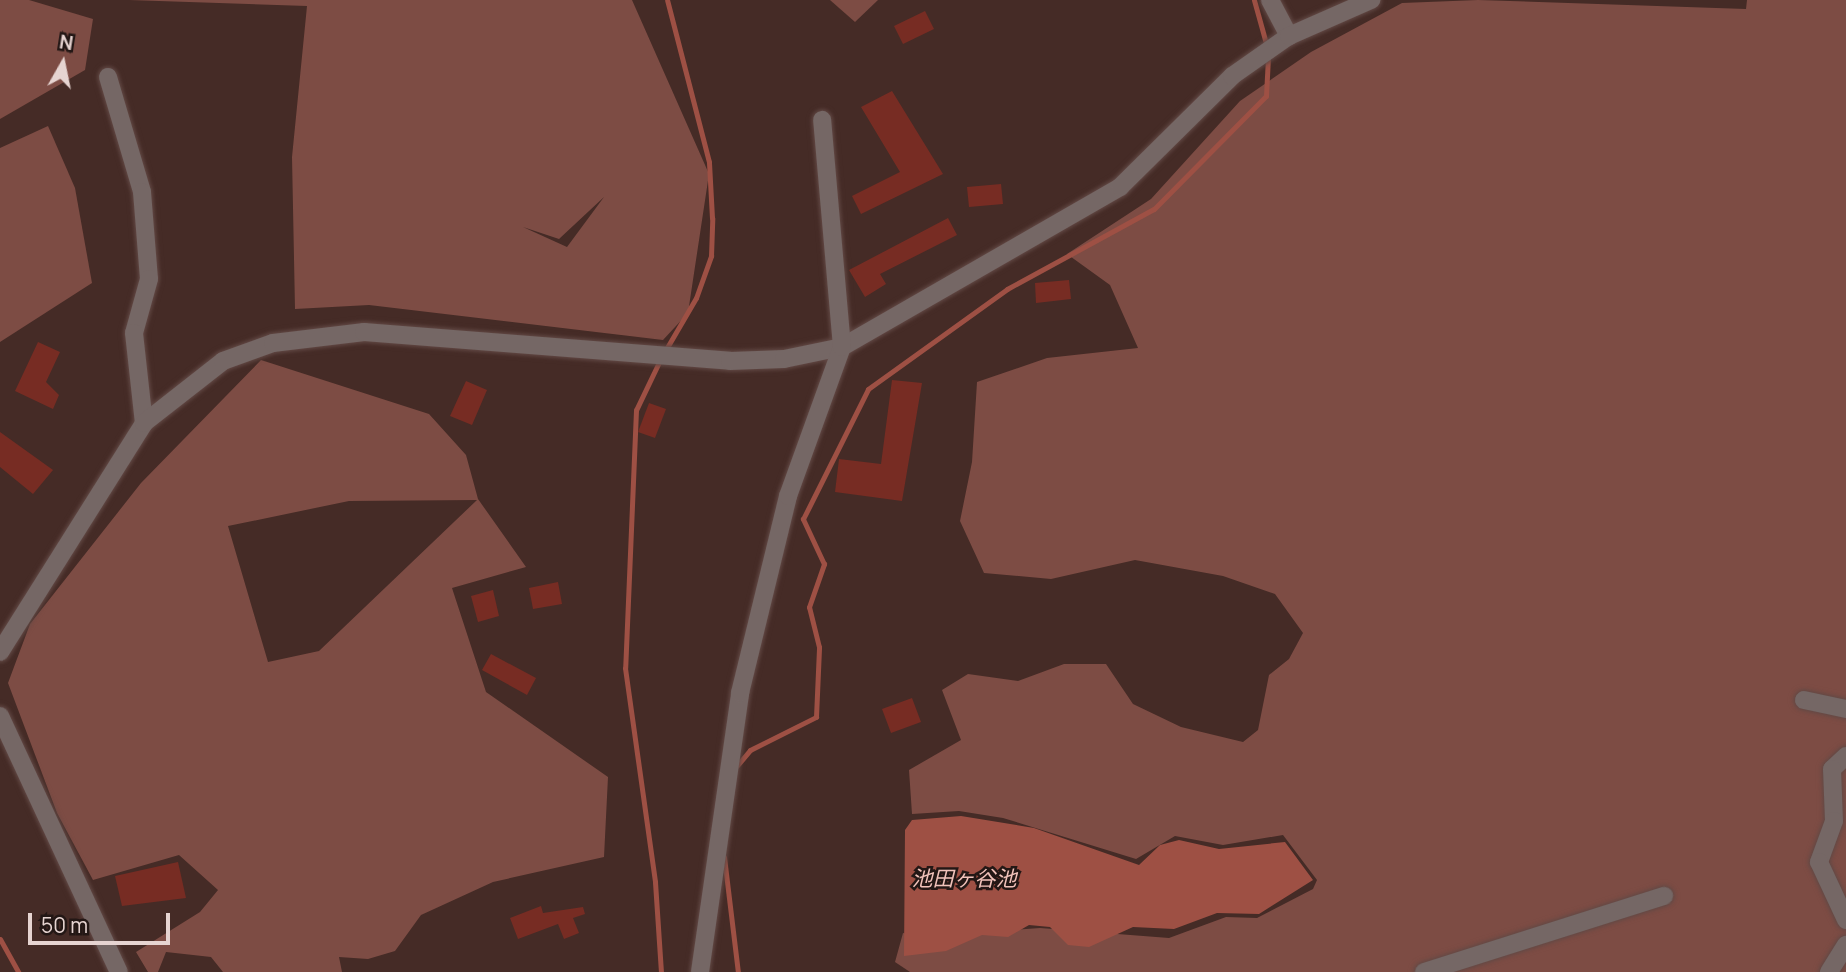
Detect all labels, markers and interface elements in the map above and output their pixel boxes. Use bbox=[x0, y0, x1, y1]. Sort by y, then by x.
north arrow bbox=[28, 28, 98, 98]
text: N bbox=[58, 28, 75, 56]
water label: 池田ヶ谷池 bbox=[912, 865, 1016, 891]
scale bar bbox=[32, 898, 173, 942]
text: 50 m bbox=[41, 911, 88, 939]

